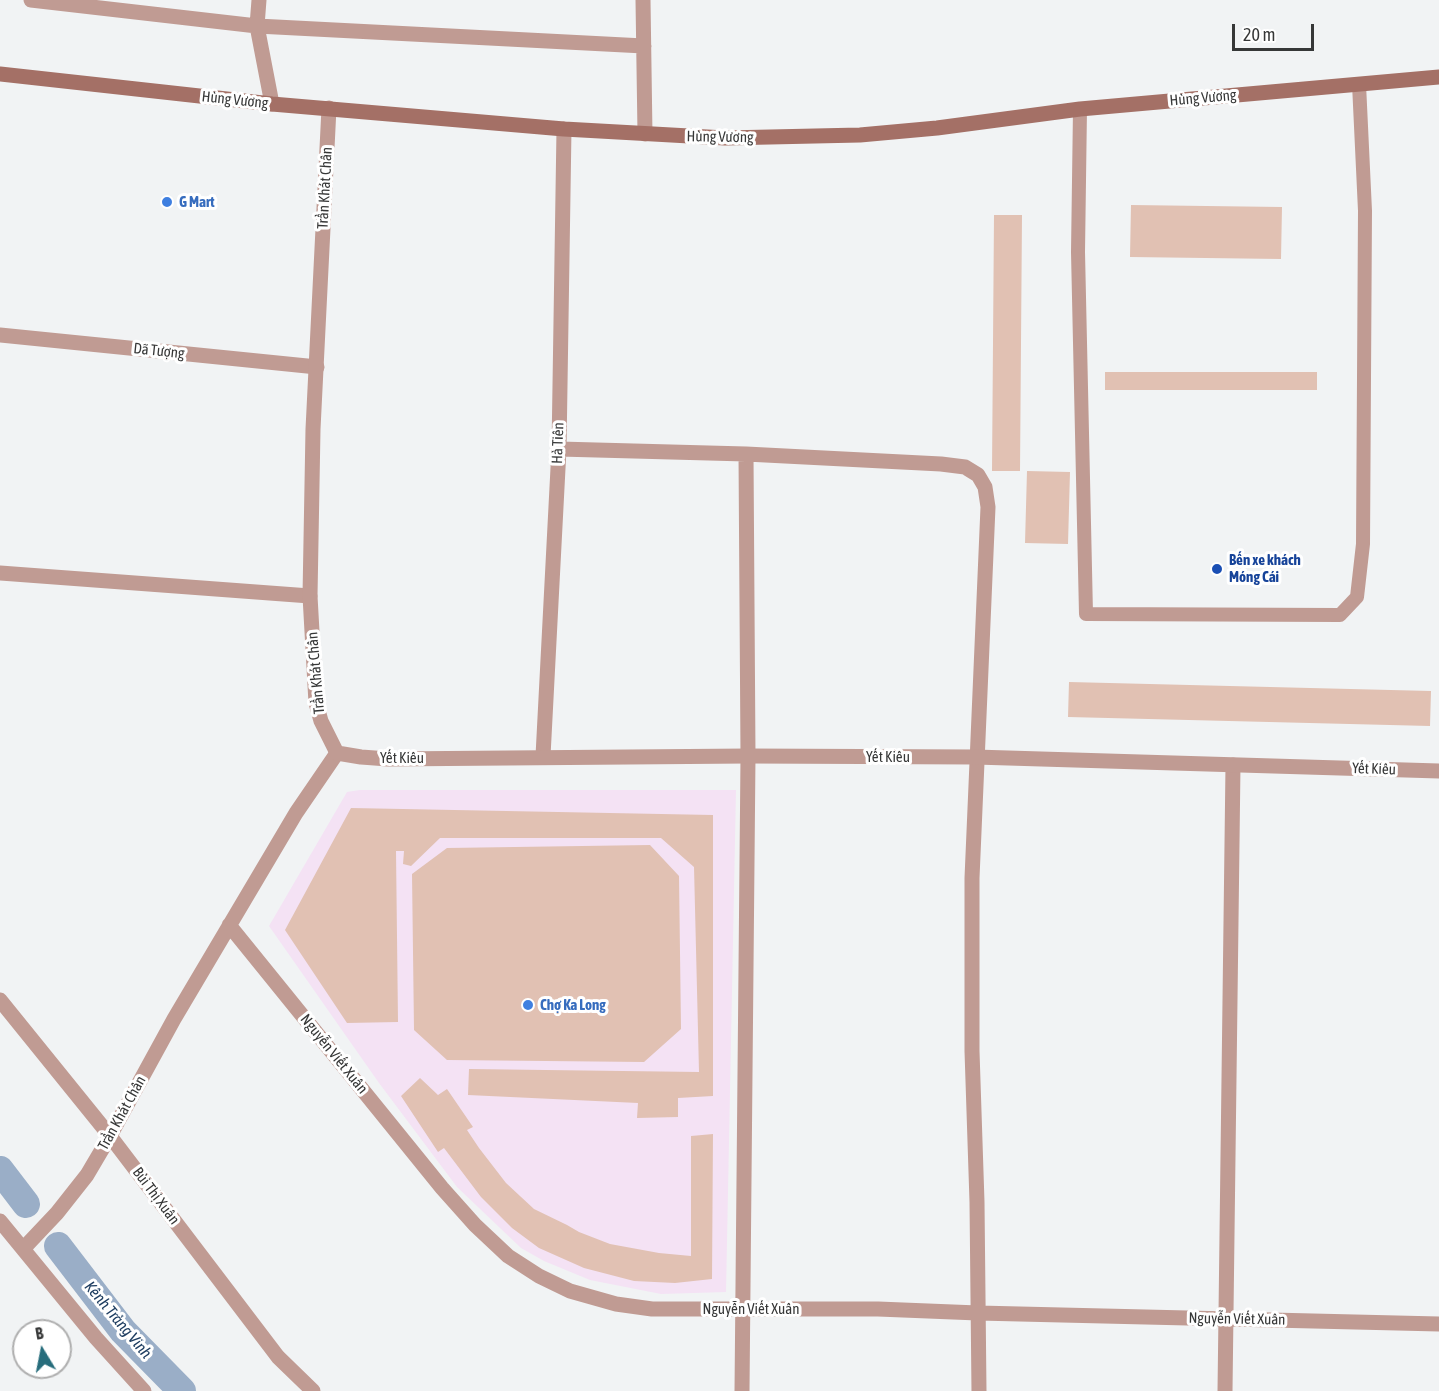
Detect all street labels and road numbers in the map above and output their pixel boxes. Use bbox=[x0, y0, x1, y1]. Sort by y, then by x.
street label: Hùng Vương bbox=[1169, 86, 1237, 110]
street label: Hùng Vương bbox=[201, 88, 269, 112]
street label: Hùng Vương bbox=[686, 127, 754, 147]
street label: Trần Khát Chân bbox=[314, 146, 336, 230]
street label: Dã Tượng bbox=[133, 339, 185, 363]
street label: Hà Tiên bbox=[548, 422, 568, 464]
street label: Trần Khát Chân bbox=[303, 631, 329, 715]
street label: Yết Kiêu bbox=[866, 748, 910, 766]
street label: Yết Kiêu bbox=[380, 749, 424, 767]
street label: Yết Kiêu bbox=[1352, 759, 1396, 779]
street label: Nguyễn Viết Xuân bbox=[297, 1011, 371, 1097]
street label: Trần Khát Chân bbox=[94, 1073, 150, 1153]
street label: Bùi Thị Xuân bbox=[129, 1164, 183, 1228]
street label: Nguyễn Viết Xuân bbox=[703, 1300, 799, 1318]
street label: Nguyễn Viết Xuân bbox=[1188, 1309, 1286, 1329]

